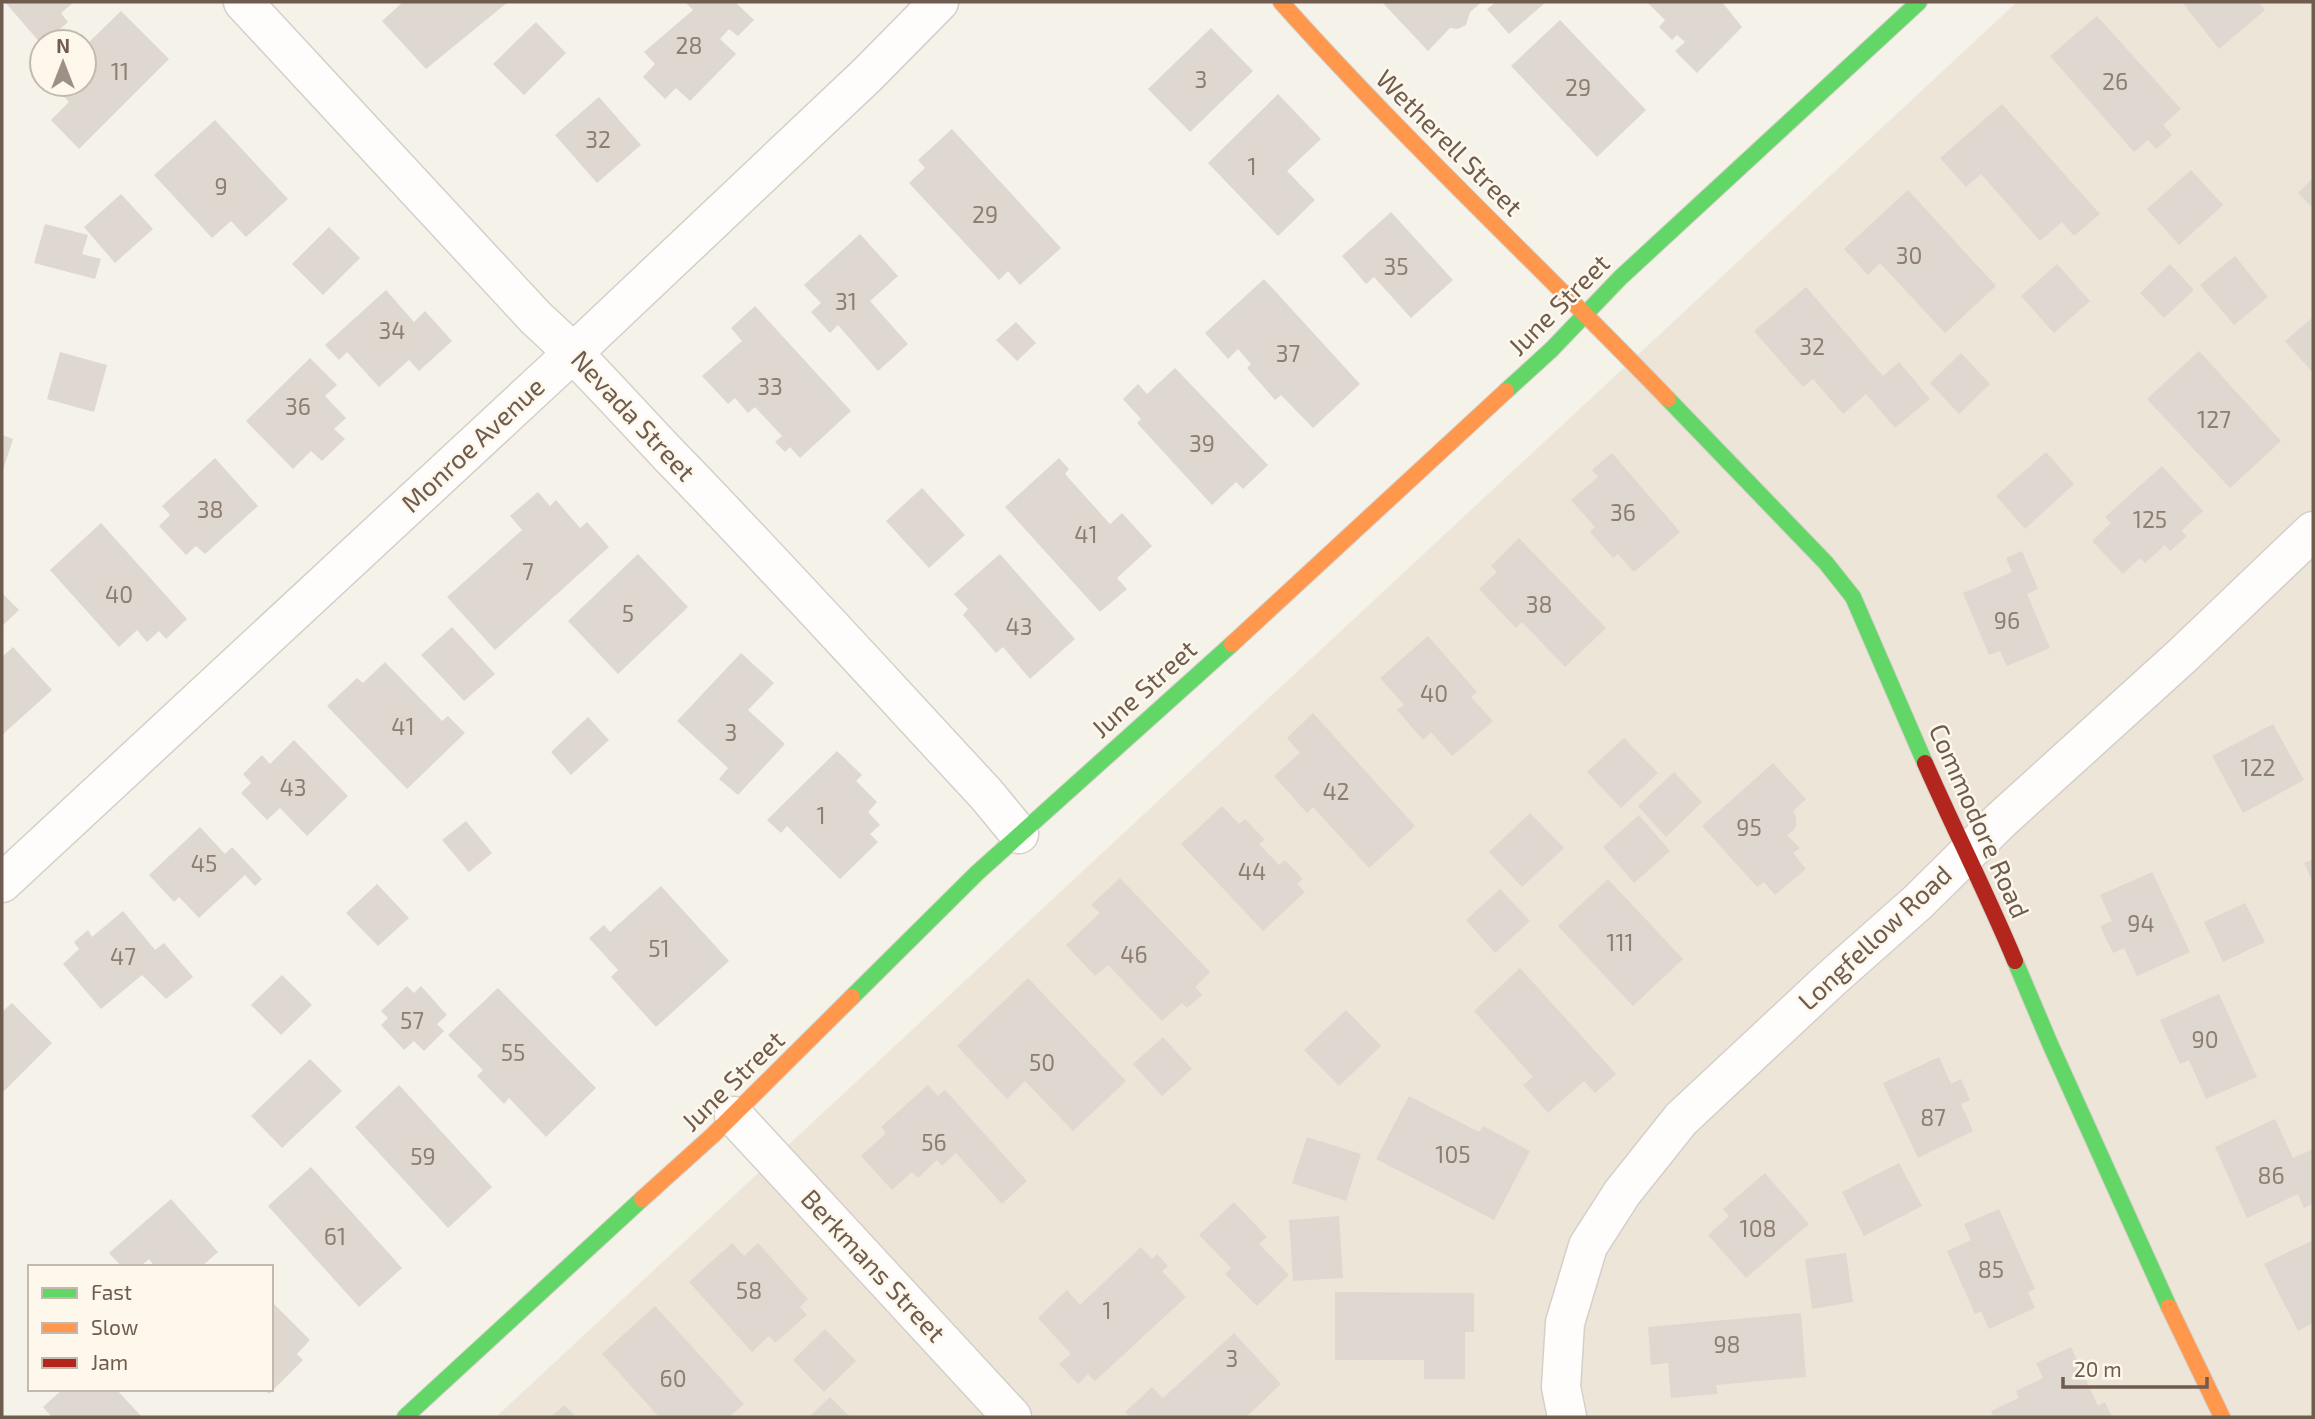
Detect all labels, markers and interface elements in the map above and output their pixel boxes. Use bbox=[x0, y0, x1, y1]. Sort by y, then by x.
north arrow bbox=[28, 28, 98, 98]
house number: 28 bbox=[676, 31, 702, 59]
text: N bbox=[56, 34, 70, 57]
house number: 11 bbox=[111, 57, 129, 85]
street label: Wetherell Street bbox=[1371, 62, 1530, 222]
house number: 3 bbox=[1195, 65, 1207, 93]
house number: 26 bbox=[2102, 67, 2128, 95]
house number: 29 bbox=[1565, 73, 1591, 101]
house number: 32 bbox=[585, 125, 611, 153]
house number: 1 bbox=[1247, 152, 1257, 180]
house number: 9 bbox=[214, 172, 228, 200]
house number: 29 bbox=[972, 200, 998, 228]
house number: 30 bbox=[1896, 241, 1922, 269]
street label: June Street bbox=[1501, 247, 1615, 361]
house number: 35 bbox=[1383, 252, 1409, 280]
house number: 31 bbox=[835, 287, 857, 315]
house number: 34 bbox=[379, 316, 405, 344]
house number: 32 bbox=[1799, 332, 1825, 360]
house number: 37 bbox=[1276, 339, 1300, 367]
street label: Nevada Street bbox=[566, 343, 703, 487]
street label: Monroe Avenue bbox=[394, 370, 550, 518]
house number: 33 bbox=[757, 372, 783, 400]
house number: 36 bbox=[285, 392, 311, 420]
house number: 127 bbox=[2197, 405, 2231, 433]
house number: 39 bbox=[1189, 429, 1215, 457]
house number: 38 bbox=[197, 495, 223, 523]
house number: 36 bbox=[1610, 498, 1636, 526]
house number: 125 bbox=[2133, 505, 2167, 533]
house number: 41 bbox=[1074, 520, 1098, 548]
house number: 7 bbox=[522, 557, 534, 585]
house number: 40 bbox=[105, 580, 133, 608]
house number: 38 bbox=[1526, 590, 1552, 618]
house number: 5 bbox=[622, 599, 634, 627]
house number: 96 bbox=[1994, 606, 2020, 634]
house number: 43 bbox=[1006, 612, 1032, 640]
street label: June Street bbox=[1084, 633, 1202, 743]
house number: 40 bbox=[1420, 679, 1448, 707]
house number: 41 bbox=[391, 712, 415, 740]
house number: 3 bbox=[725, 718, 737, 746]
street label: Commodore Road bbox=[1924, 718, 2037, 922]
house number: 122 bbox=[2240, 753, 2276, 781]
house number: 43 bbox=[280, 773, 306, 801]
house number: 42 bbox=[1322, 777, 1350, 805]
house number: 1 bbox=[816, 801, 826, 829]
house number: 95 bbox=[1736, 813, 1762, 841]
house number: 45 bbox=[191, 849, 217, 877]
house number: 44 bbox=[1238, 857, 1266, 885]
street label: Longfellow Road bbox=[1791, 858, 1957, 1016]
house number: 94 bbox=[2127, 909, 2155, 937]
house number: 111 bbox=[1606, 928, 1634, 956]
house number: 51 bbox=[648, 934, 670, 962]
house number: 46 bbox=[1120, 940, 1148, 968]
house number: 47 bbox=[110, 942, 136, 970]
house number: 57 bbox=[400, 1006, 424, 1034]
street label: June Street bbox=[674, 1023, 790, 1136]
house number: 90 bbox=[2191, 1025, 2219, 1053]
house number: 55 bbox=[501, 1038, 525, 1066]
house number: 50 bbox=[1029, 1048, 1055, 1076]
house number: 87 bbox=[1920, 1103, 1946, 1131]
house number: 56 bbox=[921, 1128, 947, 1156]
house number: 105 bbox=[1435, 1140, 1471, 1168]
house number: 59 bbox=[410, 1142, 436, 1170]
house number: 86 bbox=[2257, 1161, 2285, 1189]
street label: Berkmans Street bbox=[796, 1182, 953, 1348]
house number: 108 bbox=[1740, 1214, 1776, 1242]
house number: 61 bbox=[324, 1222, 346, 1250]
house number: 85 bbox=[1978, 1255, 2004, 1283]
legend bbox=[28, 1265, 273, 1391]
house number: 58 bbox=[736, 1276, 762, 1304]
text: Fast bbox=[91, 1279, 132, 1304]
house number: 1 bbox=[1102, 1296, 1112, 1324]
text: Slow bbox=[91, 1314, 138, 1339]
house number: 98 bbox=[1713, 1330, 1741, 1358]
house number: 3 bbox=[1226, 1344, 1238, 1372]
scale bar bbox=[2063, 1346, 2206, 1390]
text: Jam bbox=[91, 1349, 128, 1374]
text: 20 m bbox=[2074, 1356, 2122, 1381]
house number: 60 bbox=[659, 1364, 687, 1392]

